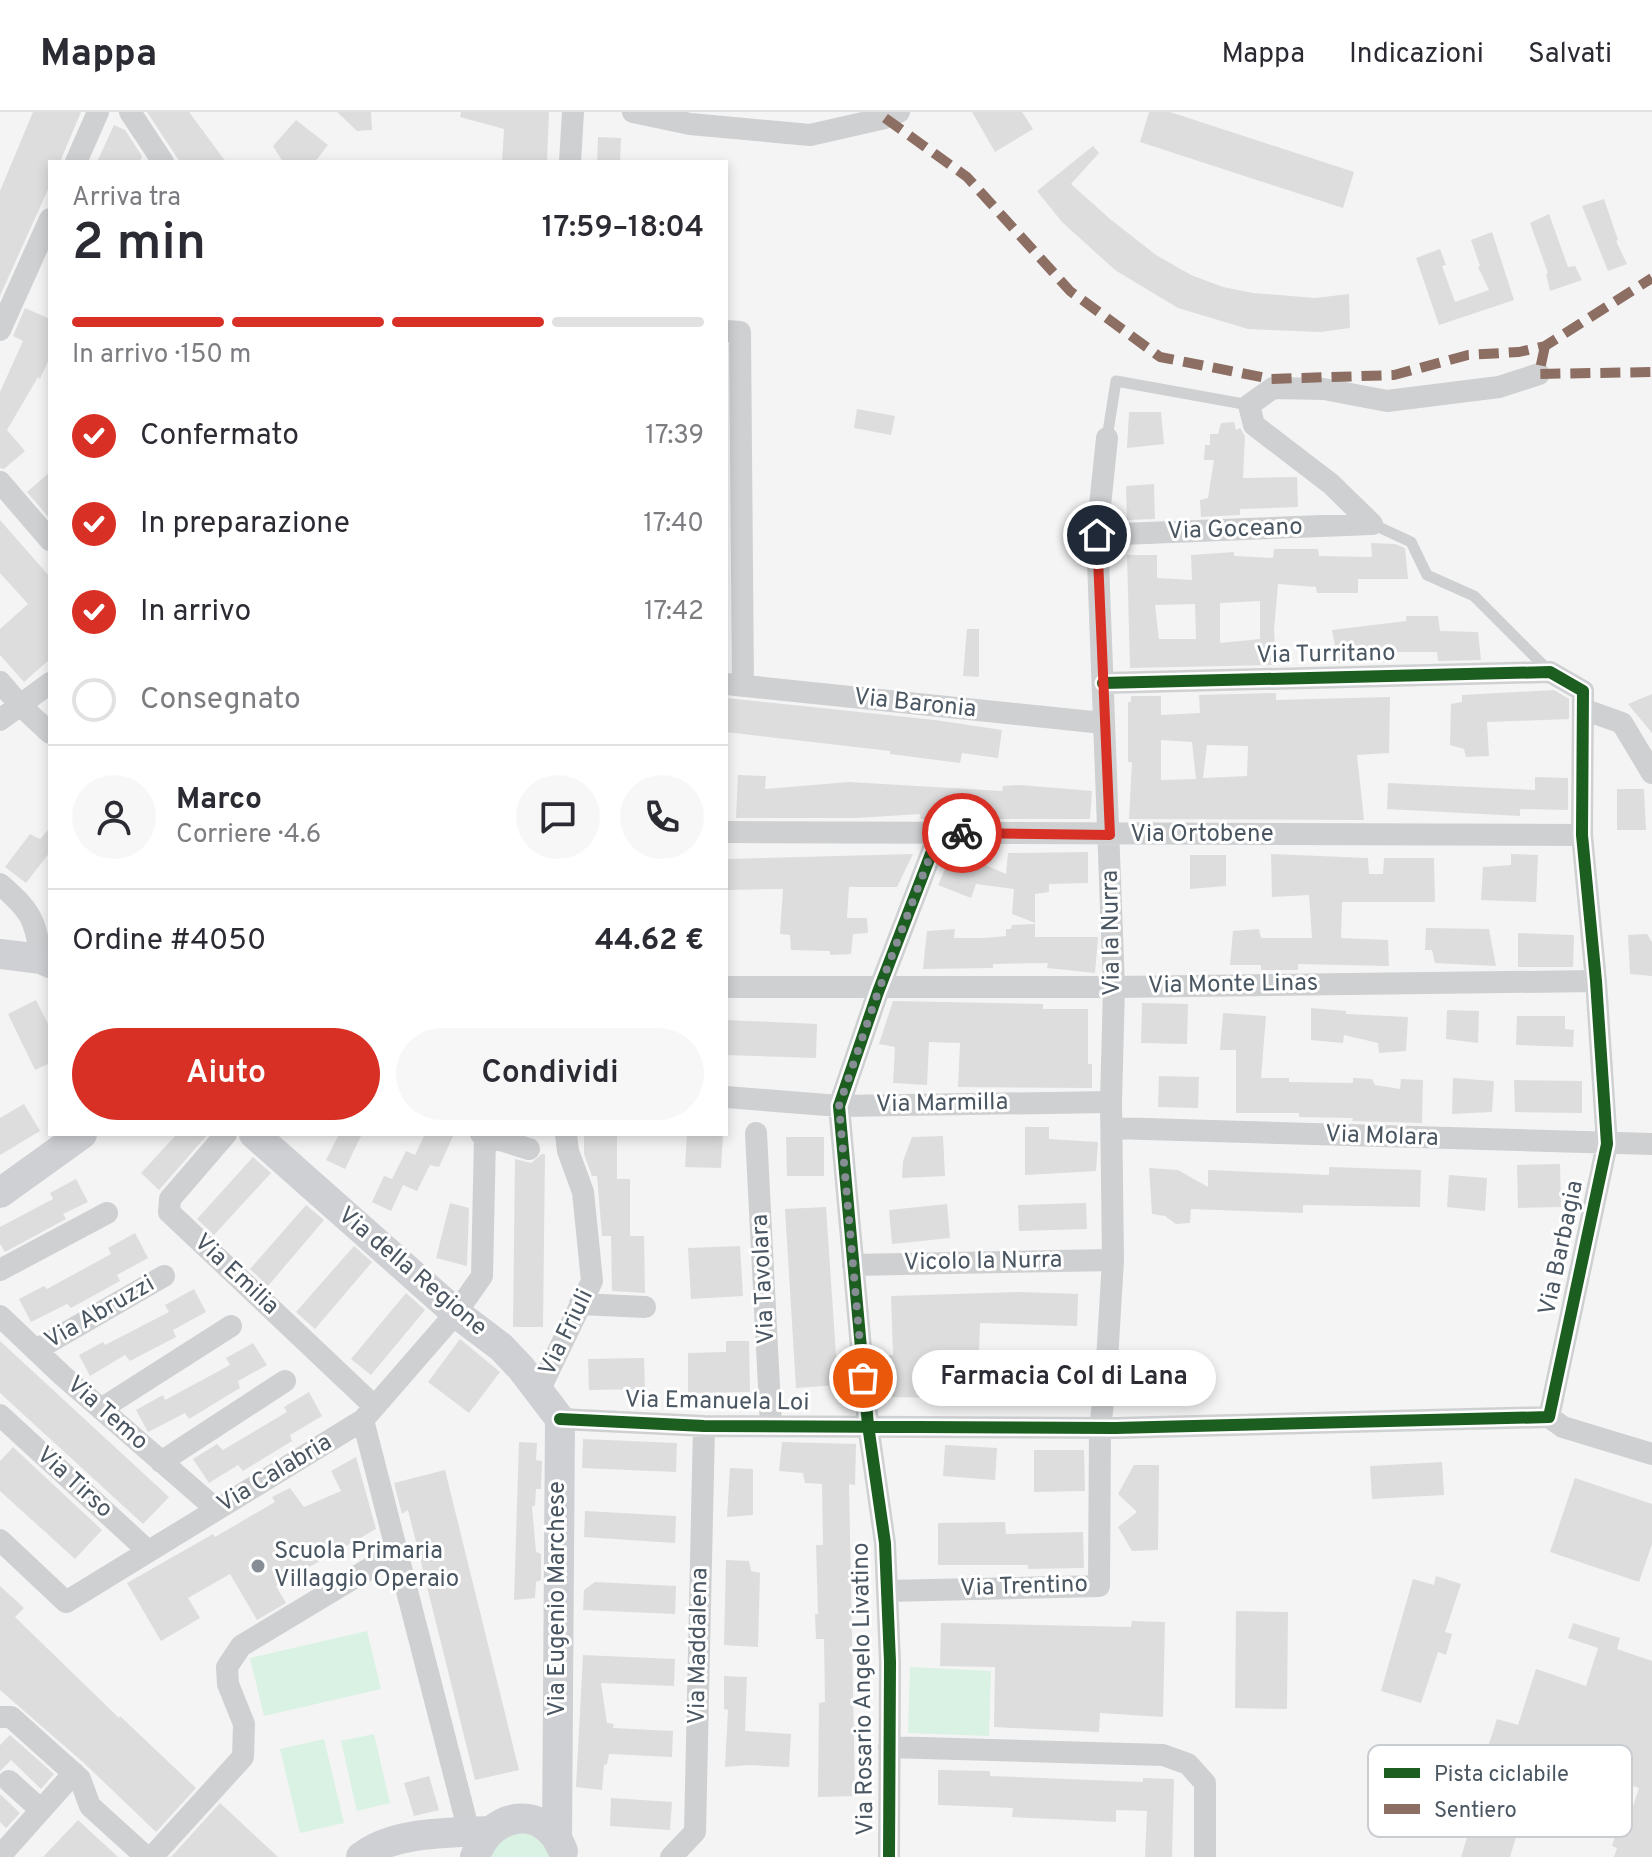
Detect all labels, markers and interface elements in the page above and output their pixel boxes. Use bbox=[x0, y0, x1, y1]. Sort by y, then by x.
text: Mappa bbox=[40, 31, 157, 80]
text: Mappa bbox=[1222, 37, 1305, 73]
text: Indicazioni bbox=[1349, 37, 1484, 73]
text: Salvati bbox=[1528, 37, 1612, 73]
text: Arriva tra bbox=[72, 182, 181, 215]
text: 17:59–18:04 bbox=[542, 210, 704, 247]
text: 2 min bbox=[72, 212, 206, 278]
text: In arrivo · 150 m bbox=[72, 339, 251, 372]
icon: check bbox=[72, 414, 116, 458]
text: Confermato bbox=[140, 418, 299, 455]
text: 17:39 bbox=[645, 420, 704, 453]
pin bbox=[1063, 501, 1131, 569]
icon: check bbox=[72, 502, 116, 546]
text: In preparazione bbox=[140, 506, 350, 543]
text: 17:40 bbox=[643, 508, 704, 541]
icon: home bbox=[1075, 513, 1119, 557]
street label: Via Goceano bbox=[1167, 513, 1303, 547]
icon: check bbox=[72, 590, 116, 634]
text: In arrivo bbox=[140, 594, 251, 631]
text: 17:42 bbox=[644, 596, 704, 629]
street label: Via Turritano bbox=[1256, 639, 1396, 671]
text: Consegnato bbox=[140, 682, 301, 719]
street label: Via Baronia bbox=[852, 683, 978, 725]
button: person bbox=[72, 775, 156, 859]
button: chat bbox=[516, 775, 600, 859]
button: phone bbox=[620, 775, 704, 859]
text: Marco bbox=[176, 782, 262, 819]
courier bbox=[922, 793, 1002, 873]
icon: bike bbox=[940, 811, 984, 855]
text: Corriere · 4.6 bbox=[176, 819, 321, 852]
street label: Via Ortobene bbox=[1130, 820, 1274, 850]
street label: Via la Nurra bbox=[1096, 870, 1128, 996]
text: Ordine #4050 bbox=[72, 923, 266, 960]
text: 44.62 € bbox=[595, 923, 704, 960]
street label: Via Monte Linas bbox=[1148, 969, 1318, 1001]
button: Aiuto bbox=[72, 1028, 380, 1120]
button: Condividi bbox=[396, 1028, 704, 1120]
street label: Via Marmilla bbox=[876, 1088, 1008, 1120]
street label: Via Molara bbox=[1325, 1120, 1439, 1154]
street label: Via Barbagia bbox=[1533, 1178, 1591, 1318]
street label: Via della Regione bbox=[331, 1201, 493, 1343]
street label: Via Tavolara bbox=[746, 1213, 782, 1345]
street label: Via Emilia bbox=[187, 1228, 285, 1322]
street label: Vicolo la Nurra bbox=[903, 1246, 1063, 1278]
street label: Via Abruzzi bbox=[40, 1270, 160, 1356]
street label: Via Friuli bbox=[533, 1285, 601, 1381]
pin bbox=[829, 1344, 897, 1412]
callout: Farmacia Col di Lana bbox=[911, 1350, 1215, 1406]
icon: bag bbox=[841, 1356, 885, 1400]
text: Farmacia Col di Lana bbox=[940, 1361, 1188, 1394]
street label: Via Temo bbox=[60, 1370, 154, 1458]
street label: Via Emanuela Loi bbox=[624, 1385, 810, 1419]
street label: Via Calabria bbox=[212, 1428, 338, 1520]
street label: Via Tirso bbox=[30, 1441, 118, 1525]
street label: Via Eugenio Marchese bbox=[543, 1481, 573, 1717]
place label: Scuola Primaria Villaggio Operaio bbox=[274, 1537, 459, 1595]
street label: Via Rosario Angelo Livatino bbox=[846, 1542, 882, 1836]
marker: Scuola Primaria Villaggio Operaio bbox=[249, 1557, 267, 1575]
street label: Via Maddalena bbox=[683, 1567, 715, 1725]
street label: Via Trentino bbox=[960, 1570, 1088, 1604]
legend bbox=[1368, 1745, 1632, 1837]
text: Pista ciclabile bbox=[1434, 1762, 1569, 1789]
text: Sentiero bbox=[1434, 1798, 1517, 1825]

